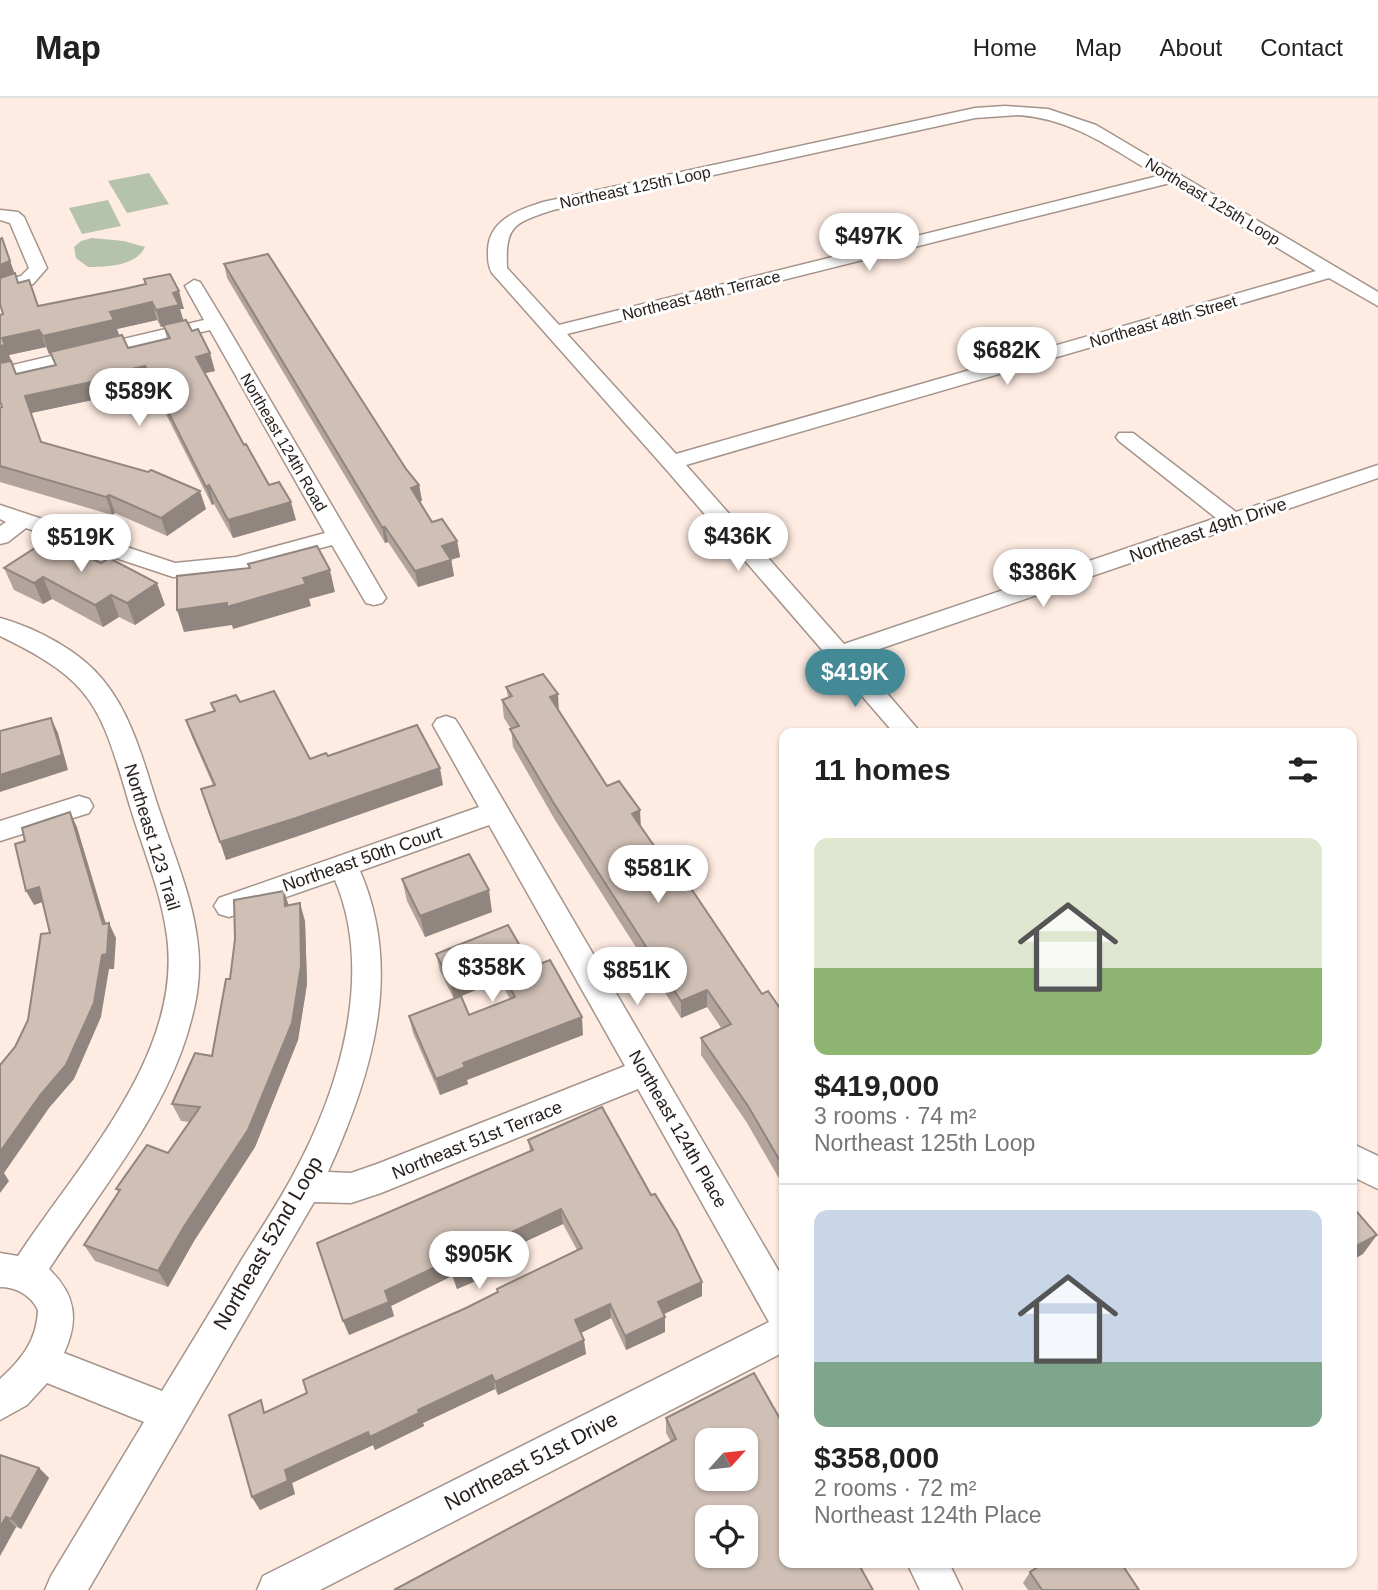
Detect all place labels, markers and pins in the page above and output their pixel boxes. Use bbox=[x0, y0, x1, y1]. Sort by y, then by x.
pin: $497K bbox=[820, 214, 918, 273]
pin: $682K bbox=[958, 328, 1056, 387]
pin: $589K bbox=[90, 368, 188, 428]
pin: $519K bbox=[32, 514, 130, 574]
pin: $436K bbox=[689, 514, 787, 573]
pin: $386K bbox=[994, 550, 1092, 609]
pin: $419K bbox=[806, 650, 904, 709]
pin: $581K bbox=[609, 846, 707, 905]
pin: $358K bbox=[443, 944, 541, 1004]
pin: $851K bbox=[588, 948, 686, 1007]
pin: $905K bbox=[430, 1232, 528, 1291]

